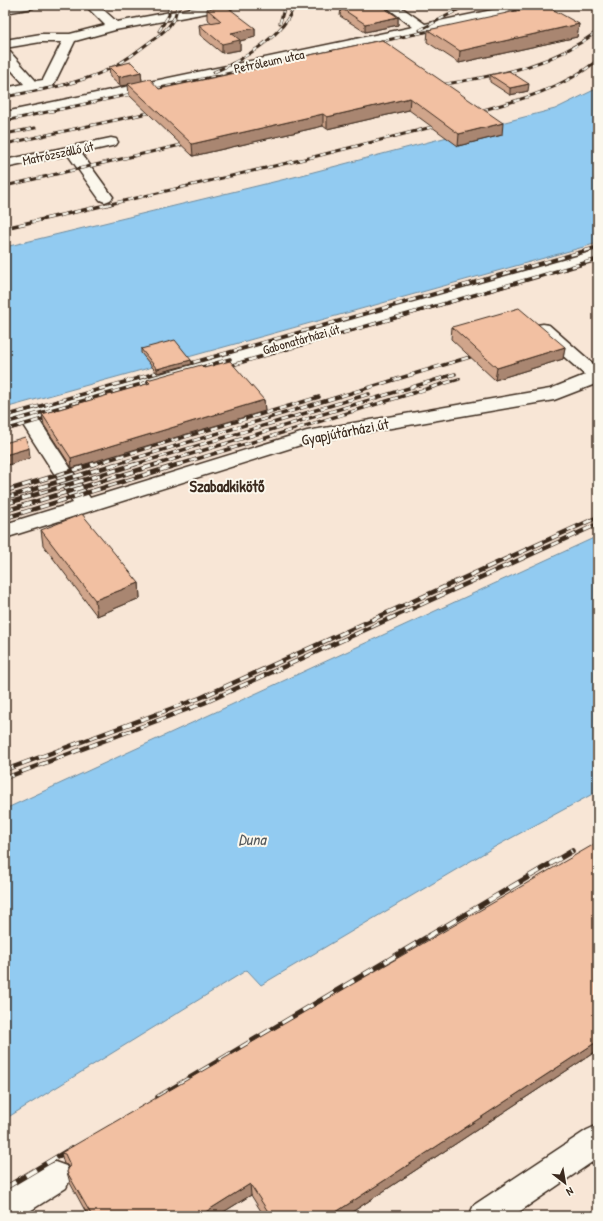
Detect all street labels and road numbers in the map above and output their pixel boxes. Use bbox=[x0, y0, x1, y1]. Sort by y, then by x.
street label: Petróleum utca bbox=[232, 45, 306, 77]
street label: Matrózszálló út bbox=[21, 137, 96, 169]
street label: Gabonatárházi út bbox=[260, 319, 342, 359]
street label: Gyapjútárházi út bbox=[299, 413, 391, 450]

